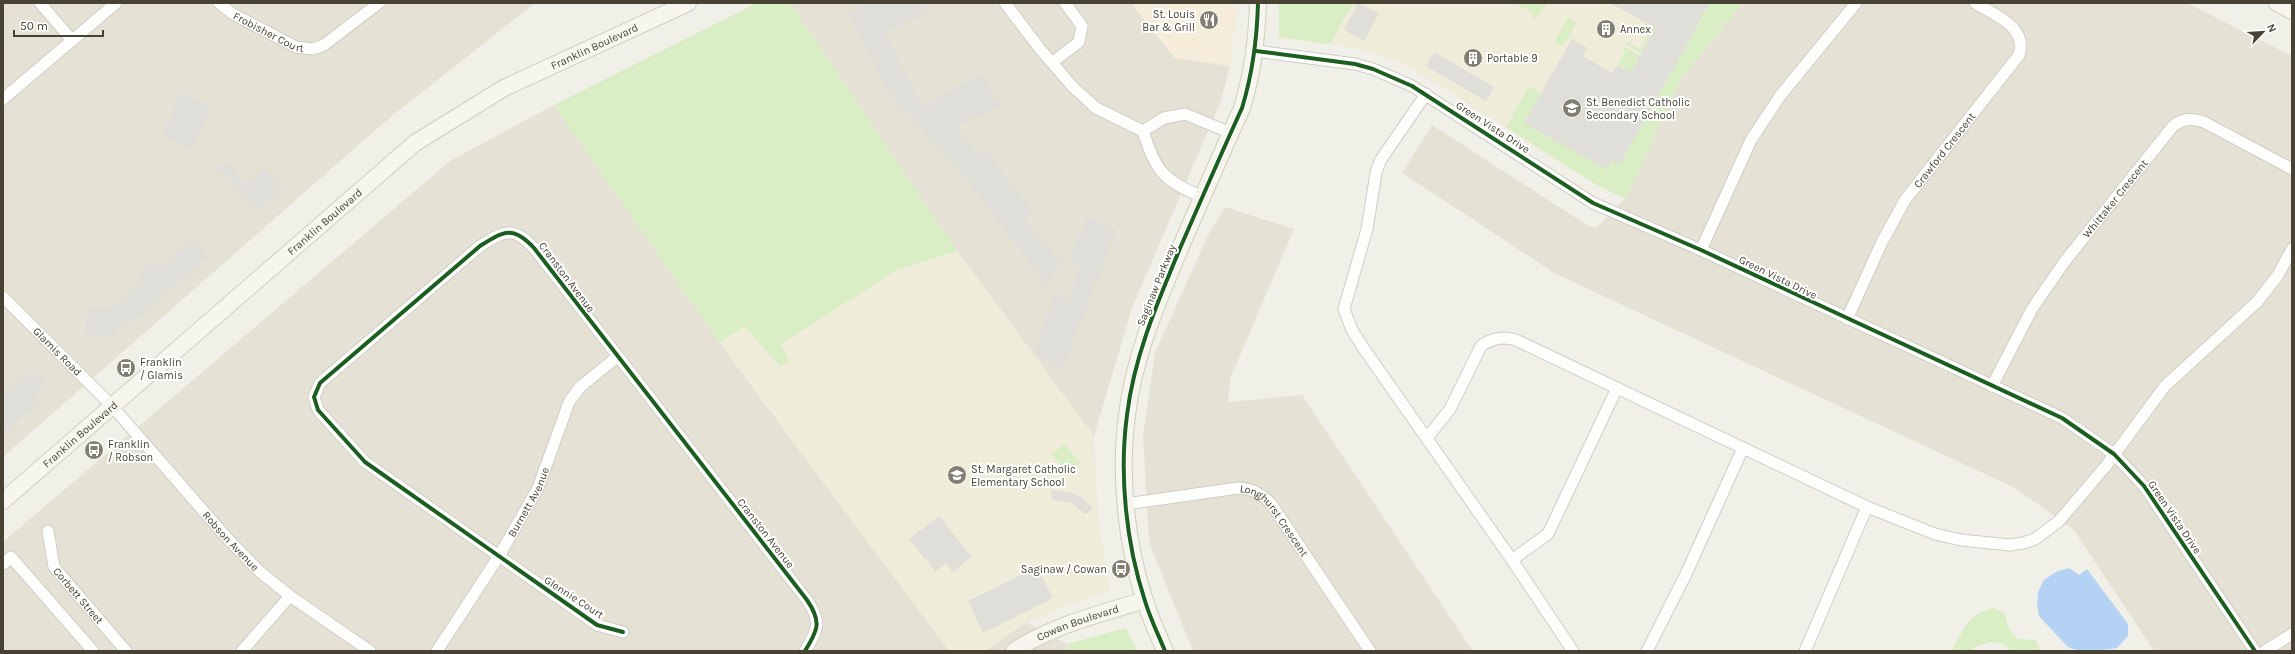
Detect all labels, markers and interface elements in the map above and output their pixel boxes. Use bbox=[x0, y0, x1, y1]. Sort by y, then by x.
place label: St. Louis Bar & Grill bbox=[1142, 8, 1195, 34]
street label: Frobisher Court bbox=[231, 9, 305, 55]
restaurant icon: St. Louis Bar & Grill bbox=[1198, 9, 1220, 31]
scale bar bbox=[14, 12, 103, 38]
north arrow bbox=[2243, 12, 2283, 52]
building icon: Annex bbox=[1595, 18, 1617, 40]
text: 50 m bbox=[20, 19, 48, 33]
street label: Franklin Boulevard bbox=[549, 21, 640, 72]
text: N bbox=[2264, 22, 2279, 34]
place label: Annex bbox=[1620, 23, 1651, 36]
building icon: Portable 9 bbox=[1462, 47, 1484, 69]
place label: Portable 9 bbox=[1487, 52, 1538, 65]
place label: St. Benedict Catholic Secondary School bbox=[1586, 96, 1690, 122]
school or university icon: St. Benedict Catholic Secondary School bbox=[1561, 97, 1583, 119]
street label: Green Vista Drive bbox=[1453, 99, 1532, 156]
street label: Crawford Crescent bbox=[1911, 110, 1978, 191]
street label: Whittaker Crescent bbox=[2080, 157, 2151, 241]
street label: Franklin Boulevard bbox=[285, 186, 365, 258]
street label: Cranston Avenue bbox=[536, 240, 598, 315]
street label: Saginaw Parkway bbox=[1134, 242, 1179, 328]
street label: Green Vista Drive bbox=[1737, 253, 1819, 302]
street label: Glamis Road bbox=[30, 325, 84, 379]
place label: Franklin / Glamis bbox=[140, 356, 183, 382]
bus stop icon: Franklin / Glamis bbox=[115, 357, 137, 379]
street label: Franklin Boulevard bbox=[40, 399, 120, 470]
place label: Franklin / Robson bbox=[108, 438, 153, 464]
bus stop icon: Franklin / Robson bbox=[83, 439, 105, 461]
place label: St. Margaret Catholic Elementary School bbox=[971, 463, 1076, 489]
school or university icon: St. Margaret Catholic Elementary School bbox=[946, 464, 968, 486]
street label: Burnett Avenue bbox=[505, 465, 552, 539]
street label: Green Vista Drive bbox=[2145, 478, 2204, 557]
street label: Longhurst Crescent bbox=[1239, 482, 1311, 559]
street label: Cranston Avenue bbox=[734, 496, 797, 571]
street label: Robson Avenue bbox=[200, 509, 262, 574]
bus stop icon: Saginaw / Cowan bbox=[1110, 558, 1132, 580]
place label: Saginaw / Cowan bbox=[1021, 563, 1107, 576]
street label: Corbett Street bbox=[50, 565, 106, 627]
street label: Glennie Court bbox=[542, 573, 606, 621]
street label: Cowan Boulevard bbox=[1035, 602, 1120, 644]

